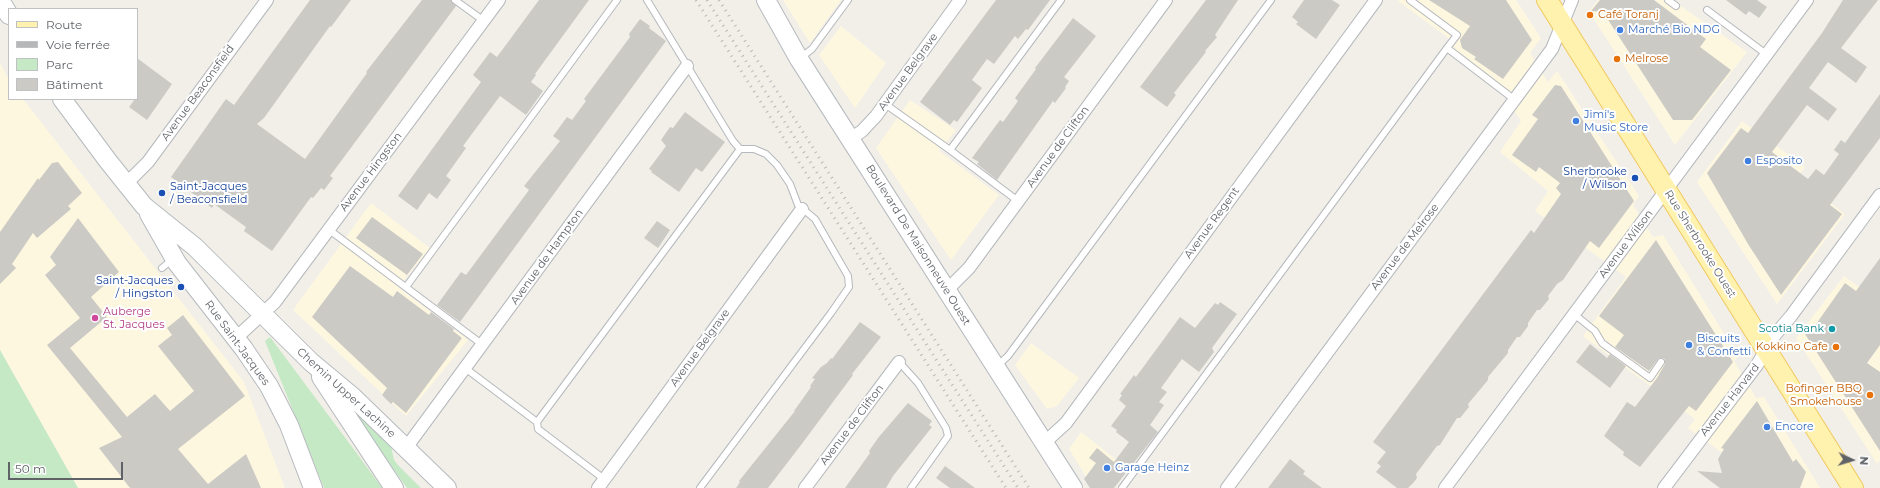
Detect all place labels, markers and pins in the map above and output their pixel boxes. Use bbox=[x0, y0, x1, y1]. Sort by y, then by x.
place label: Café Toranj bbox=[1598, 8, 1659, 22]
marker: Café Toranj bbox=[1585, 10, 1595, 20]
place label: Marché Bio NDG bbox=[1628, 23, 1720, 37]
marker: Marché Bio NDG bbox=[1615, 25, 1625, 35]
place label: Melrose bbox=[1625, 52, 1668, 66]
marker: Melrose bbox=[1612, 54, 1622, 64]
place label: Jimi's Music Store bbox=[1584, 108, 1648, 134]
marker: Jimi's Music Store bbox=[1571, 116, 1581, 126]
place label: Esposito bbox=[1756, 154, 1802, 168]
marker: Esposito bbox=[1743, 156, 1753, 166]
place label: Sherbrooke / Wilson bbox=[1563, 165, 1627, 191]
marker: Sherbrooke / Wilson bbox=[1630, 173, 1640, 183]
place label: Saint-Jacques / Beaconsfield bbox=[170, 180, 247, 206]
marker: Saint-Jacques / Beaconsfield bbox=[157, 188, 167, 198]
place label: Saint-Jacques / Hingston bbox=[96, 274, 173, 300]
marker: Saint-Jacques / Hingston bbox=[176, 282, 186, 292]
place label: Auberge St. Jacques bbox=[103, 305, 165, 331]
marker: Auberge St. Jacques bbox=[90, 313, 100, 323]
place label: Scotia Bank bbox=[1759, 322, 1824, 336]
marker: Scotia Bank bbox=[1827, 324, 1837, 334]
place label: Biscuits & Confetti bbox=[1697, 332, 1751, 358]
marker: Biscuits & Confetti bbox=[1684, 340, 1694, 350]
place label: Kokkino Cafe bbox=[1756, 340, 1828, 354]
marker: Kokkino Cafe bbox=[1831, 342, 1841, 352]
place label: Bofinger BBQ Smokehouse bbox=[1785, 382, 1862, 408]
marker: Bofinger BBQ Smokehouse bbox=[1865, 390, 1875, 400]
place label: Encore bbox=[1775, 420, 1814, 434]
marker: Encore bbox=[1762, 422, 1772, 432]
place label: Garage Heinz bbox=[1115, 461, 1189, 475]
marker: Garage Heinz bbox=[1102, 463, 1112, 473]

